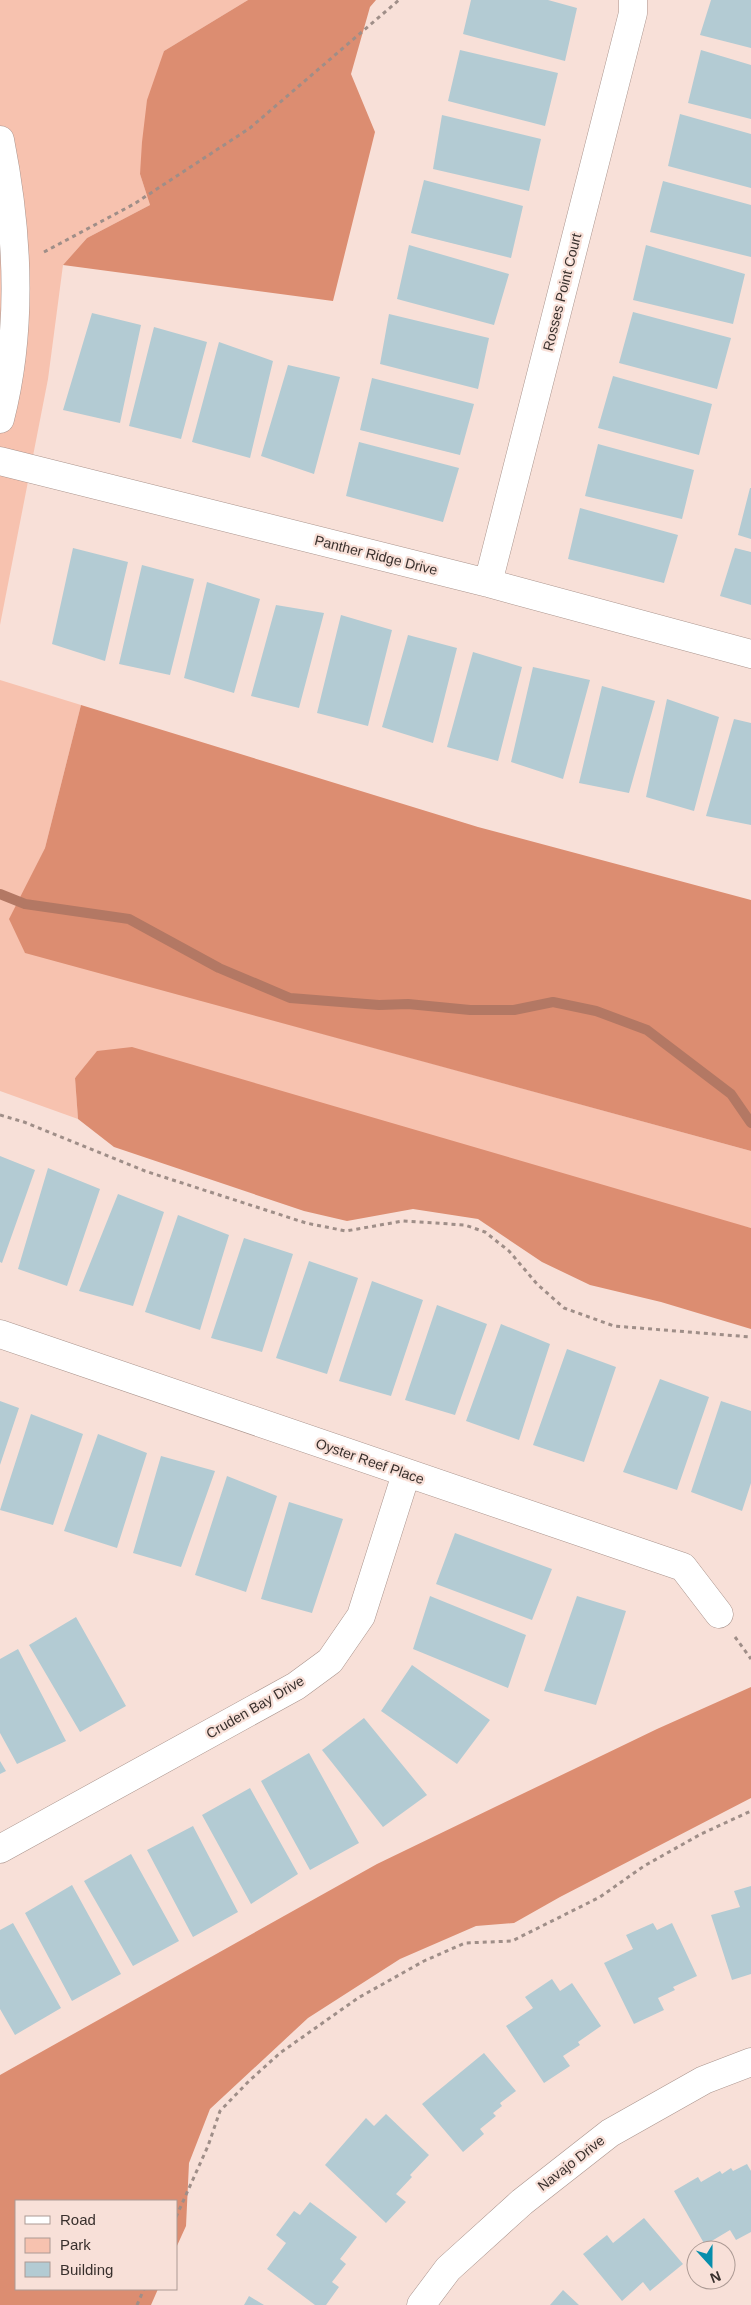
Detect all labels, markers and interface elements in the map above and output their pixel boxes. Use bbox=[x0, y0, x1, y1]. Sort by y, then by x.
street label: Rosses Point Court bbox=[540, 231, 584, 352]
street label: Panther Ridge Drive bbox=[313, 532, 439, 578]
street label: Oyster Reef Place bbox=[314, 1435, 427, 1487]
street label: Cruden Bay Drive bbox=[203, 1672, 307, 1742]
street label: Navajo Drive bbox=[534, 2132, 608, 2194]
legend bbox=[15, 2200, 178, 2290]
text: Road bbox=[60, 2211, 96, 2228]
text: Park bbox=[60, 2236, 91, 2253]
north arrow bbox=[686, 2240, 736, 2290]
text: Building bbox=[60, 2261, 113, 2278]
text: N bbox=[708, 2268, 723, 2286]

